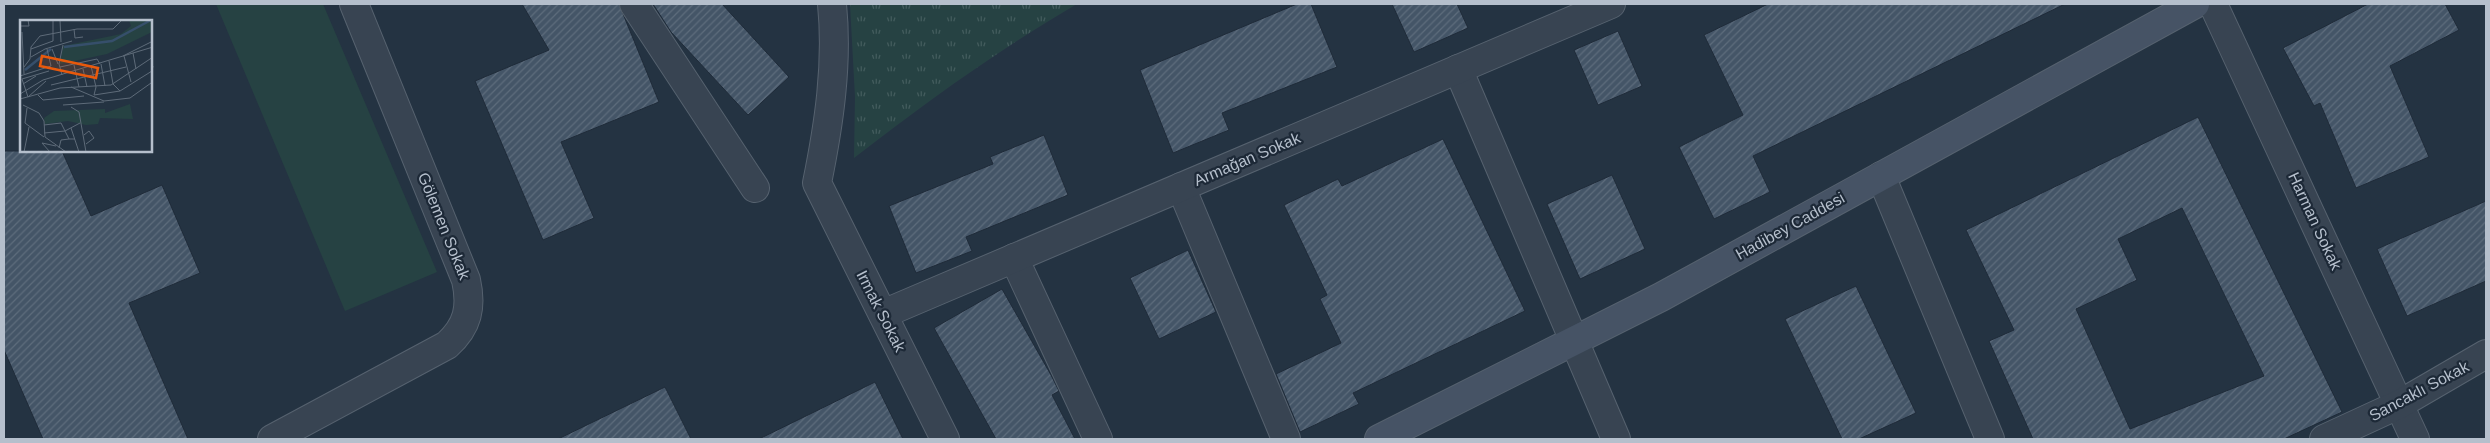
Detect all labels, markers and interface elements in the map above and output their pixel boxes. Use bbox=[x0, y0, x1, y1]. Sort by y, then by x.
inset map bbox=[20, 20, 152, 152]
street label: Armağan Sokak bbox=[1191, 129, 1304, 189]
street label: Harman Sokak bbox=[2285, 169, 2345, 273]
street label: Gölemen Sokak bbox=[415, 170, 474, 283]
street label: Hadibey Caddesi bbox=[1733, 189, 1847, 263]
street label: Irmak Sokak bbox=[853, 268, 909, 355]
street label: Sancaklı Sokak bbox=[2366, 357, 2473, 424]

